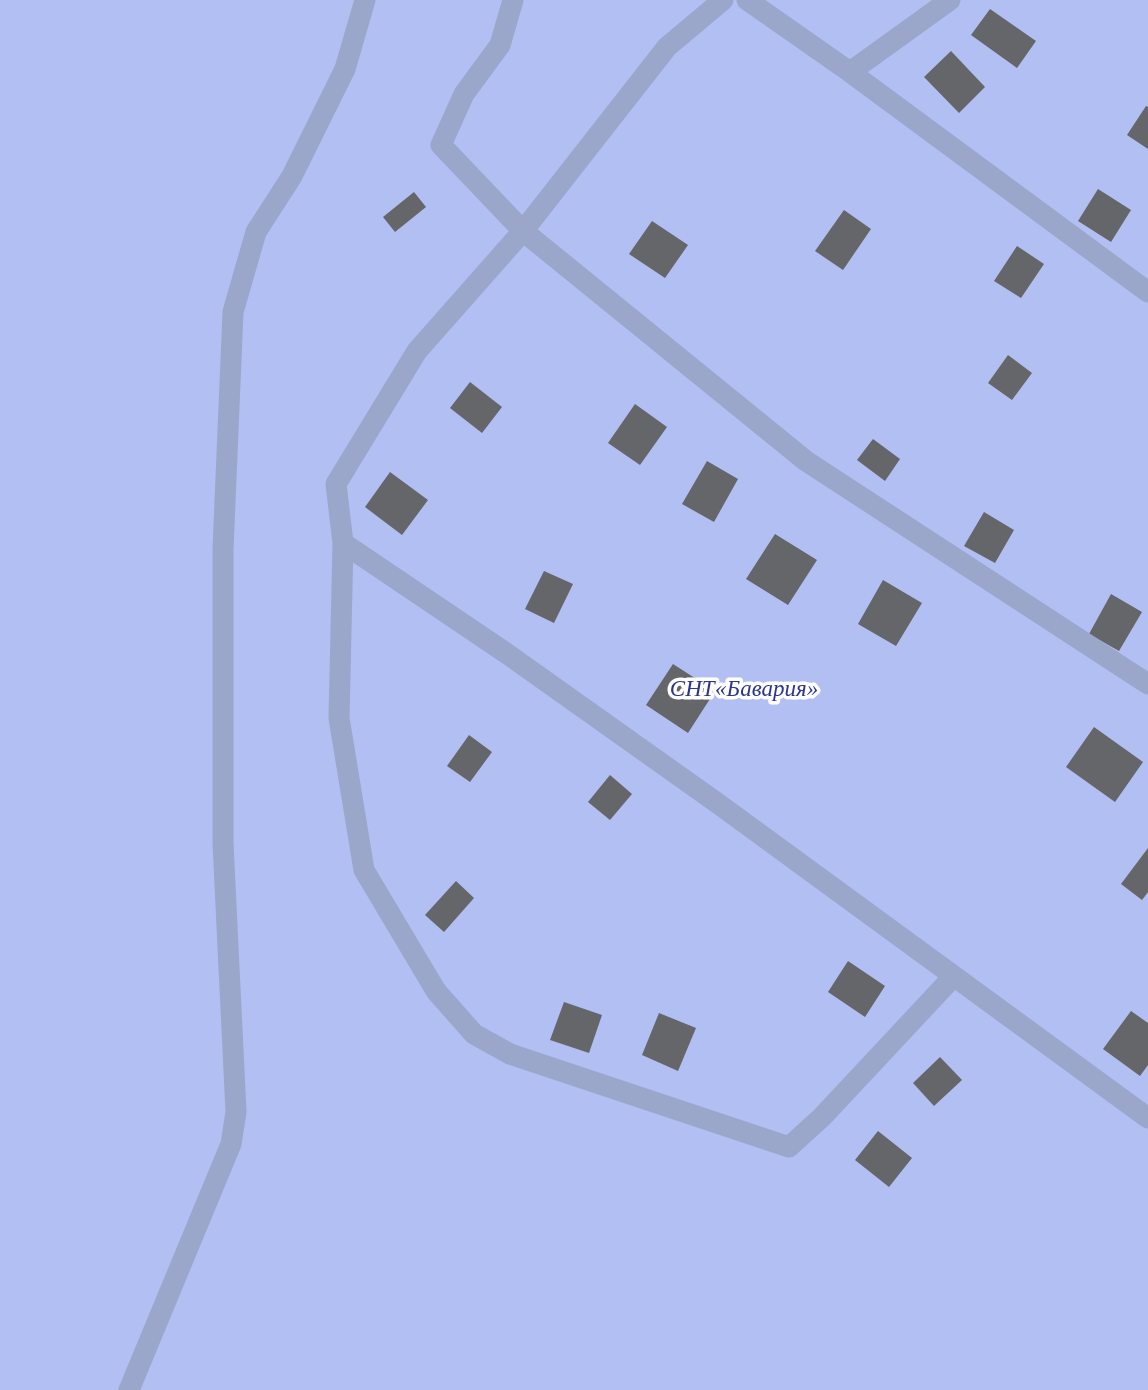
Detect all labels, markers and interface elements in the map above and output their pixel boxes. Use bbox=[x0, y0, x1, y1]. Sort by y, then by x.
park label: СНТ«Бавария» bbox=[670, 676, 818, 704]

